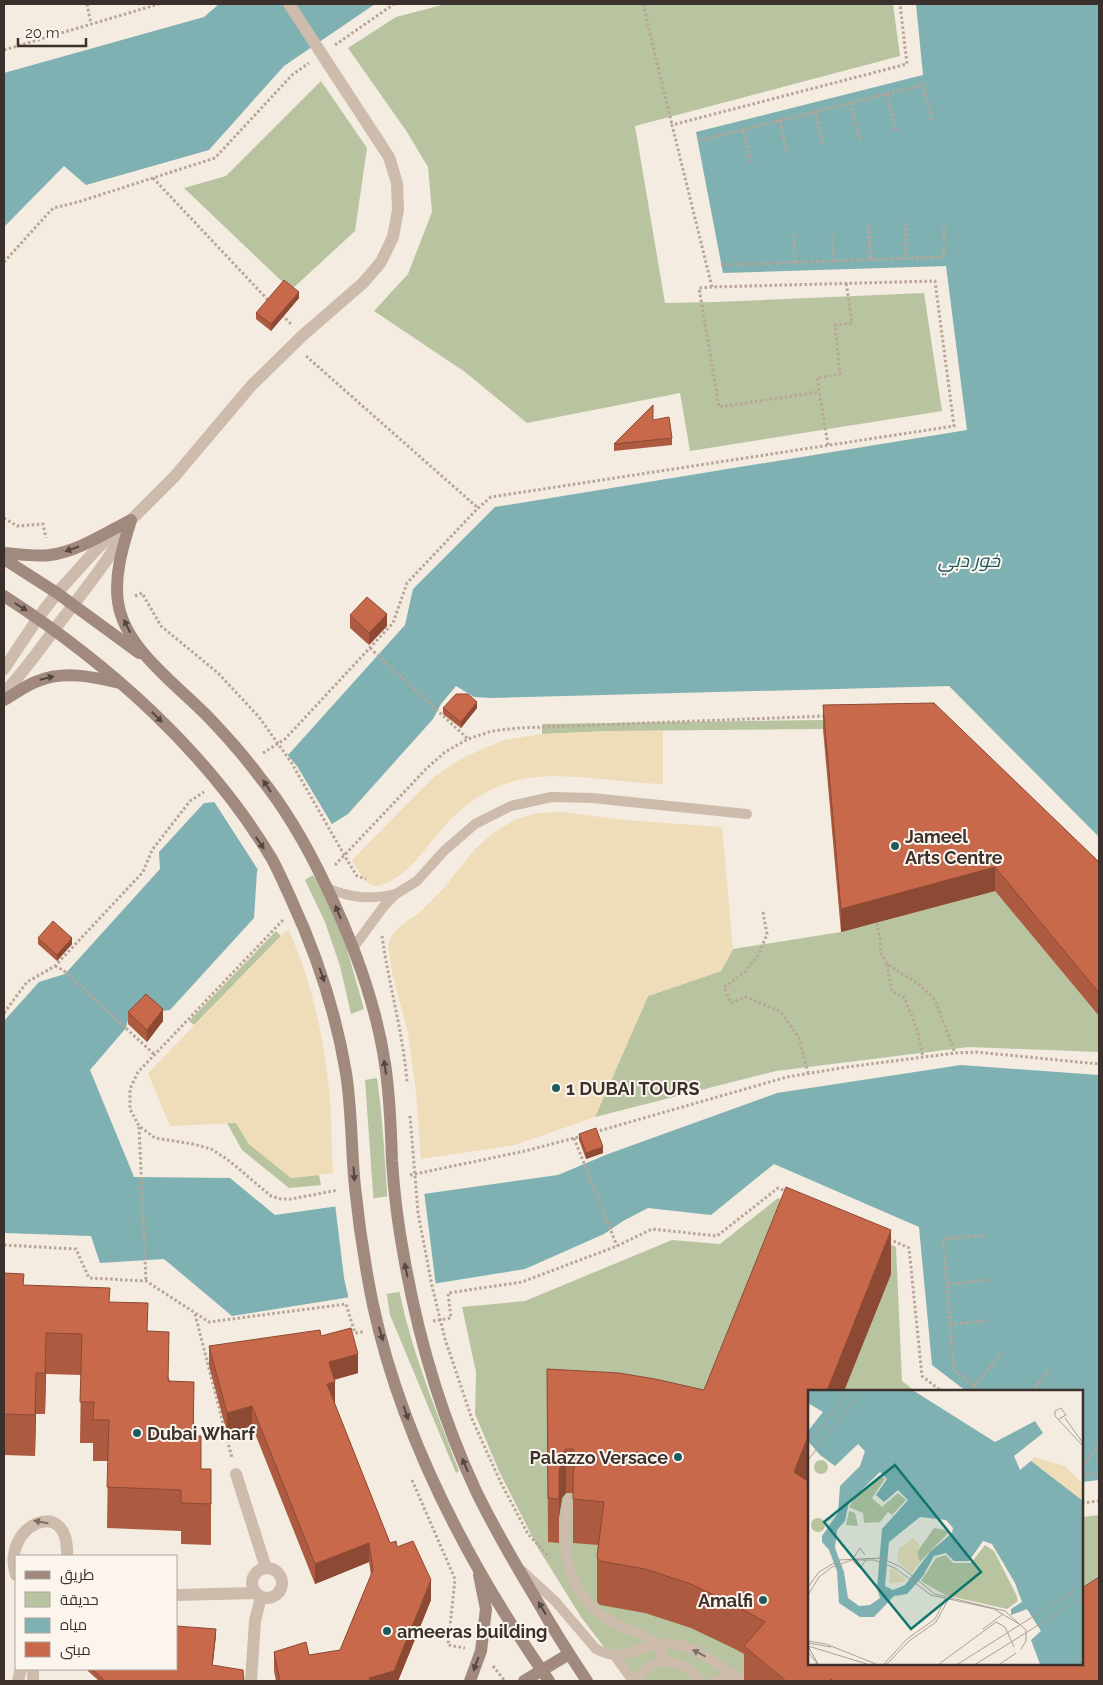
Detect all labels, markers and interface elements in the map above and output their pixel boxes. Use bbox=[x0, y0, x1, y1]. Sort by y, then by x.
scale bar bbox=[18, 15, 85, 47]
text: 20 m bbox=[25, 24, 60, 42]
one-way arrow bbox=[64, 545, 79, 553]
water label: خور دبي bbox=[938, 549, 1002, 576]
one-way arrow bbox=[14, 602, 27, 612]
one-way arrow bbox=[123, 619, 131, 633]
one-way arrow bbox=[39, 674, 54, 682]
one-way arrow bbox=[151, 711, 163, 723]
one-way arrow bbox=[262, 779, 272, 793]
place label: Jameel Arts Centre bbox=[905, 826, 1003, 868]
one-way arrow bbox=[255, 836, 265, 849]
marker: Jameel Arts Centre bbox=[889, 840, 901, 852]
one-way arrow bbox=[333, 905, 341, 919]
one-way arrow bbox=[318, 968, 326, 983]
one-way arrow bbox=[381, 1059, 389, 1075]
place label: 1 DUBAI TOURS bbox=[566, 1078, 700, 1099]
marker: 1 DUBAI TOURS bbox=[550, 1082, 562, 1094]
one-way arrow bbox=[351, 1167, 359, 1183]
one-way arrow bbox=[402, 1262, 410, 1277]
one-way arrow bbox=[378, 1327, 386, 1342]
inset map bbox=[808, 1390, 1083, 1665]
one-way arrow bbox=[402, 1406, 410, 1421]
place label: Dubai Wharf bbox=[147, 1423, 256, 1444]
marker: Dubai Wharf bbox=[131, 1427, 143, 1439]
place label: Palazzo Versace bbox=[530, 1447, 668, 1468]
marker: Palazzo Versace bbox=[672, 1451, 684, 1463]
one-way arrow bbox=[461, 1458, 469, 1472]
one-way arrow bbox=[32, 1518, 48, 1526]
legend bbox=[15, 1555, 178, 1670]
text: طريق bbox=[60, 1566, 94, 1585]
place label: Amalfi bbox=[698, 1590, 753, 1611]
text: حديقة bbox=[60, 1591, 99, 1609]
marker: Amalfi bbox=[757, 1594, 769, 1606]
one-way arrow bbox=[537, 1602, 546, 1615]
text: مياه bbox=[60, 1616, 87, 1634]
place label: ameeras building bbox=[397, 1621, 547, 1642]
marker: ameeras building bbox=[381, 1625, 393, 1637]
text: مبنى bbox=[60, 1641, 91, 1660]
one-way arrow bbox=[692, 1649, 707, 1657]
one-way arrow bbox=[472, 1657, 480, 1672]

